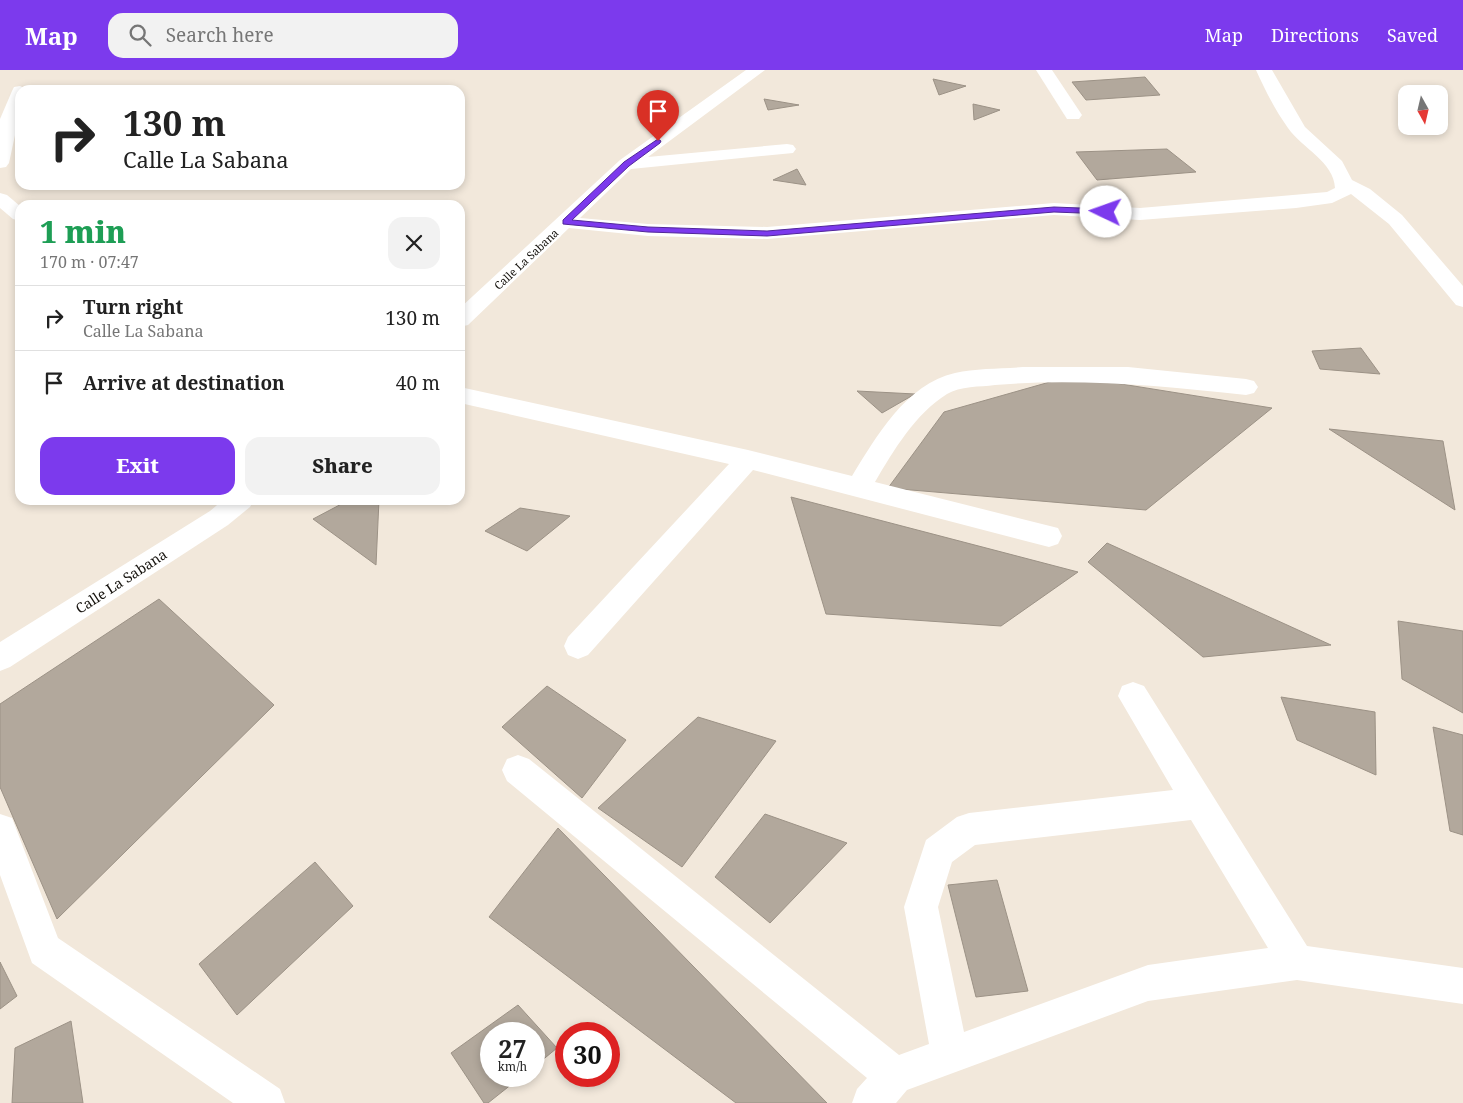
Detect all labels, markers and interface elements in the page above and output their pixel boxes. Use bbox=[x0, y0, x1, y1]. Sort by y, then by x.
search box bbox=[108, 13, 458, 58]
text: Map bbox=[25, 19, 78, 52]
icon: search bbox=[126, 21, 154, 49]
text: Search here bbox=[166, 22, 274, 48]
text: Map bbox=[1205, 23, 1243, 47]
text: Directions bbox=[1271, 23, 1359, 47]
text: Saved bbox=[1387, 23, 1438, 47]
north arrow bbox=[1398, 85, 1448, 135]
map controls bbox=[1398, 85, 1448, 135]
pin bbox=[637, 90, 679, 141]
icon: arrive bbox=[644, 97, 672, 125]
text: 130 m bbox=[123, 99, 226, 146]
icon: right bbox=[40, 105, 105, 170]
text: Calle La Sabana bbox=[123, 144, 289, 174]
position arrow bbox=[1079, 185, 1131, 237]
text: 1 min bbox=[40, 211, 126, 252]
button: close bbox=[388, 217, 440, 269]
street label: Calle La Sabana bbox=[491, 225, 561, 293]
text: 170 m · 07:47 bbox=[40, 251, 139, 273]
text: Turn right bbox=[83, 294, 183, 320]
icon: right bbox=[40, 304, 68, 332]
text: 130 m bbox=[385, 305, 440, 331]
text: Calle La Sabana bbox=[83, 320, 203, 342]
icon: arrive bbox=[40, 369, 68, 397]
text: Arrive at destination bbox=[83, 370, 285, 396]
text: 40 m bbox=[396, 370, 440, 396]
button: Exit bbox=[40, 437, 235, 495]
button: Share bbox=[245, 437, 440, 495]
street label: Calle La Sabana bbox=[72, 544, 170, 618]
speed limit sign: 30 bbox=[555, 1022, 620, 1087]
text: 27 bbox=[498, 1031, 527, 1065]
text: km/h bbox=[498, 1058, 527, 1075]

